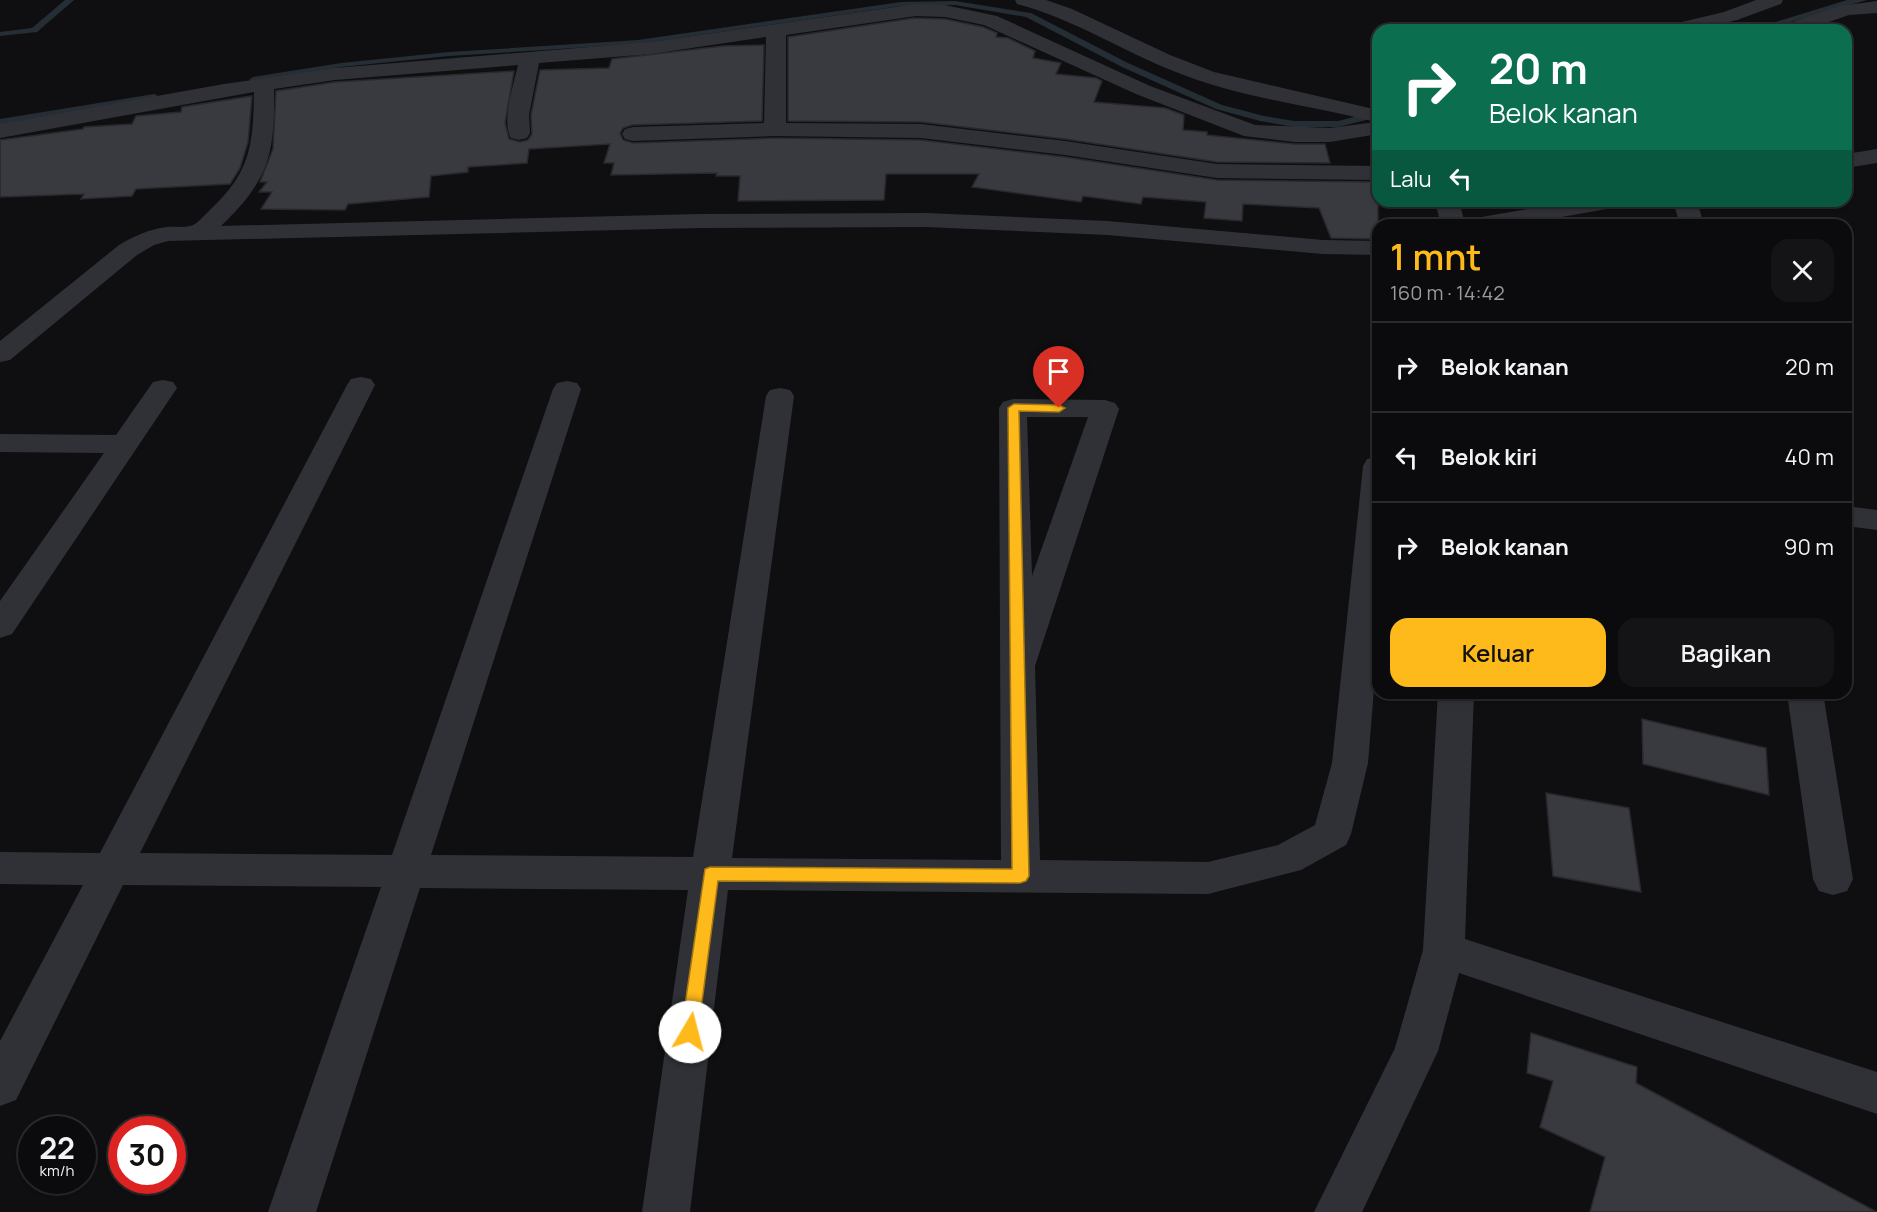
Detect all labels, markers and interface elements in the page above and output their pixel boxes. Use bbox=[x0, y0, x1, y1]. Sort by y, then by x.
text: 20 m bbox=[1489, 39, 1588, 97]
icon: right bbox=[1390, 48, 1468, 126]
text: Belok kanan bbox=[1489, 94, 1638, 131]
icon: left bbox=[1444, 162, 1477, 195]
text: Lalu bbox=[1390, 164, 1432, 194]
text: 1 mnt bbox=[1390, 232, 1482, 281]
button: close bbox=[1771, 239, 1834, 302]
text: 160 m · 14:42 bbox=[1390, 279, 1505, 306]
pin bbox=[1033, 346, 1084, 408]
icon: right bbox=[1390, 351, 1423, 384]
text: Belok kanan bbox=[1441, 352, 1569, 382]
text: 20 m bbox=[1785, 352, 1834, 382]
icon: arrive bbox=[1042, 355, 1075, 388]
icon: left bbox=[1390, 441, 1423, 474]
text: Belok kiri bbox=[1441, 442, 1537, 472]
text: 40 m bbox=[1785, 442, 1834, 472]
icon: right bbox=[1390, 531, 1423, 564]
text: Belok kanan bbox=[1441, 532, 1569, 562]
text: 90 m bbox=[1784, 532, 1834, 562]
button: Keluar bbox=[1390, 618, 1606, 687]
button: Bagikan bbox=[1618, 618, 1834, 687]
position arrow bbox=[658, 1000, 722, 1064]
speed limit sign: 30 bbox=[108, 1116, 186, 1194]
text: 22 bbox=[39, 1127, 75, 1168]
text: km/h bbox=[40, 1160, 74, 1181]

